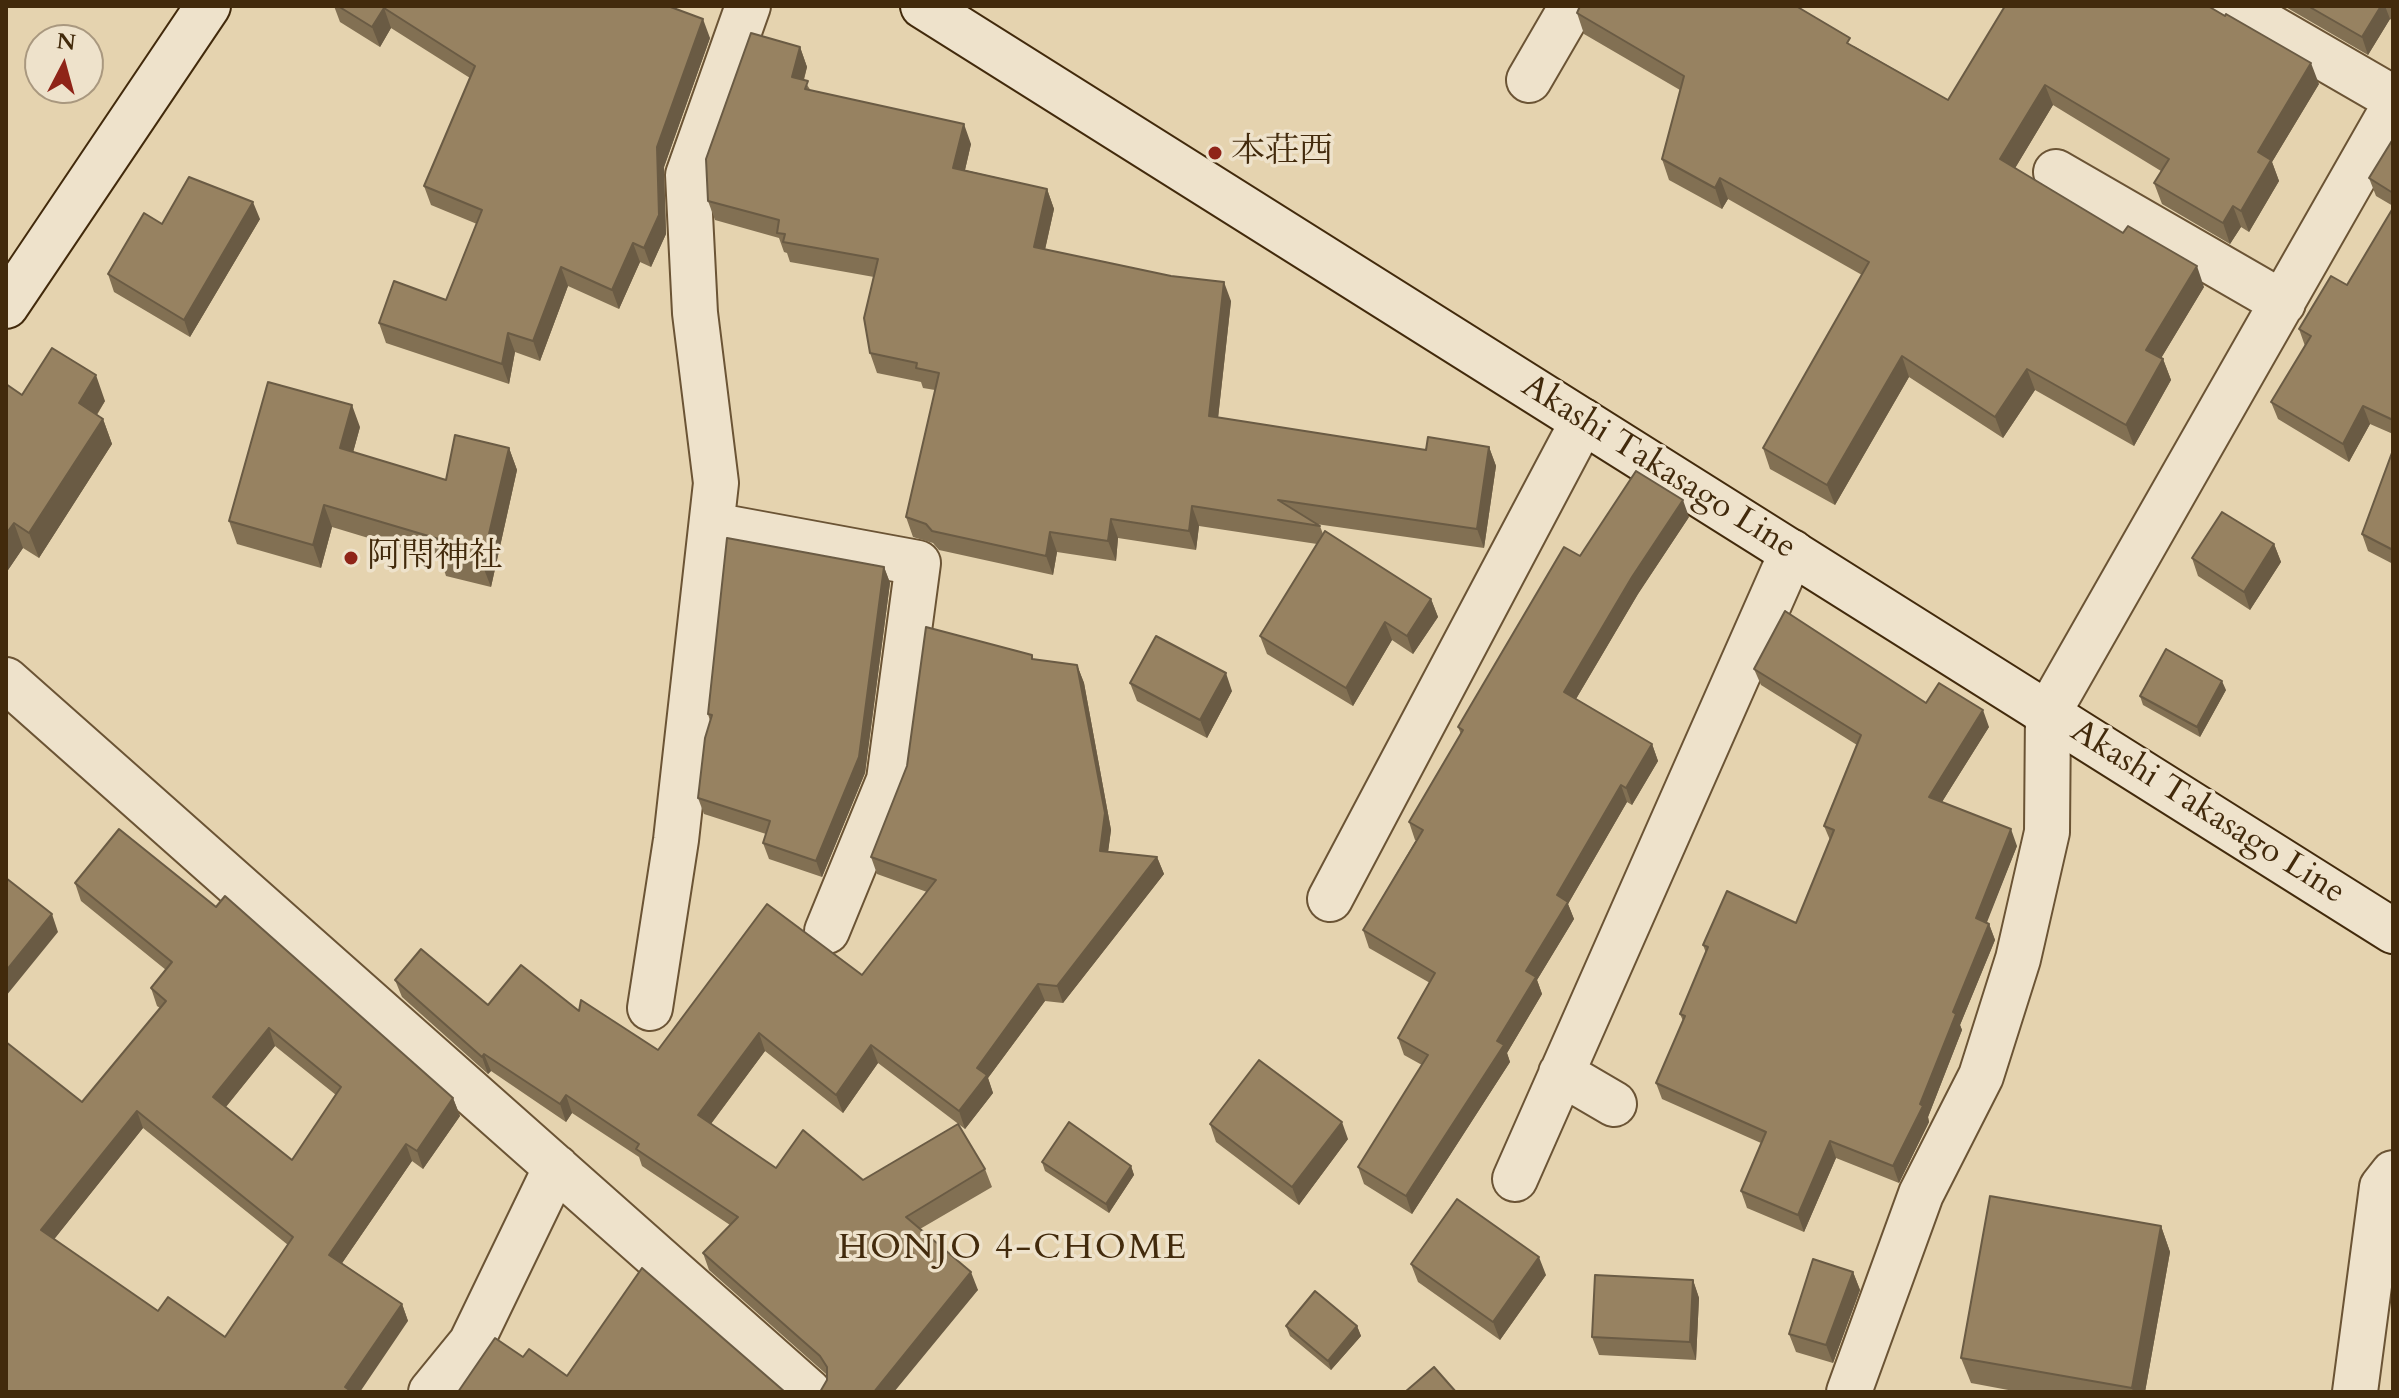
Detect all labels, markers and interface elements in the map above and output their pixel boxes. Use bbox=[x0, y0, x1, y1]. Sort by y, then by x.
north arrow bbox=[24, 24, 104, 104]
text: N bbox=[55, 26, 77, 58]
place label: 本荘西 bbox=[1231, 133, 1333, 173]
marker: 本荘西 bbox=[1206, 144, 1224, 162]
street label: Akashi Takasago Line bbox=[1513, 367, 1803, 569]
place label: 阿閇神社 bbox=[367, 538, 503, 578]
marker: 阿閇神社 bbox=[342, 549, 360, 567]
street label: Akashi Takasago Line bbox=[2062, 712, 2352, 914]
district label: HONJO 4-CHOME bbox=[838, 1228, 1188, 1272]

